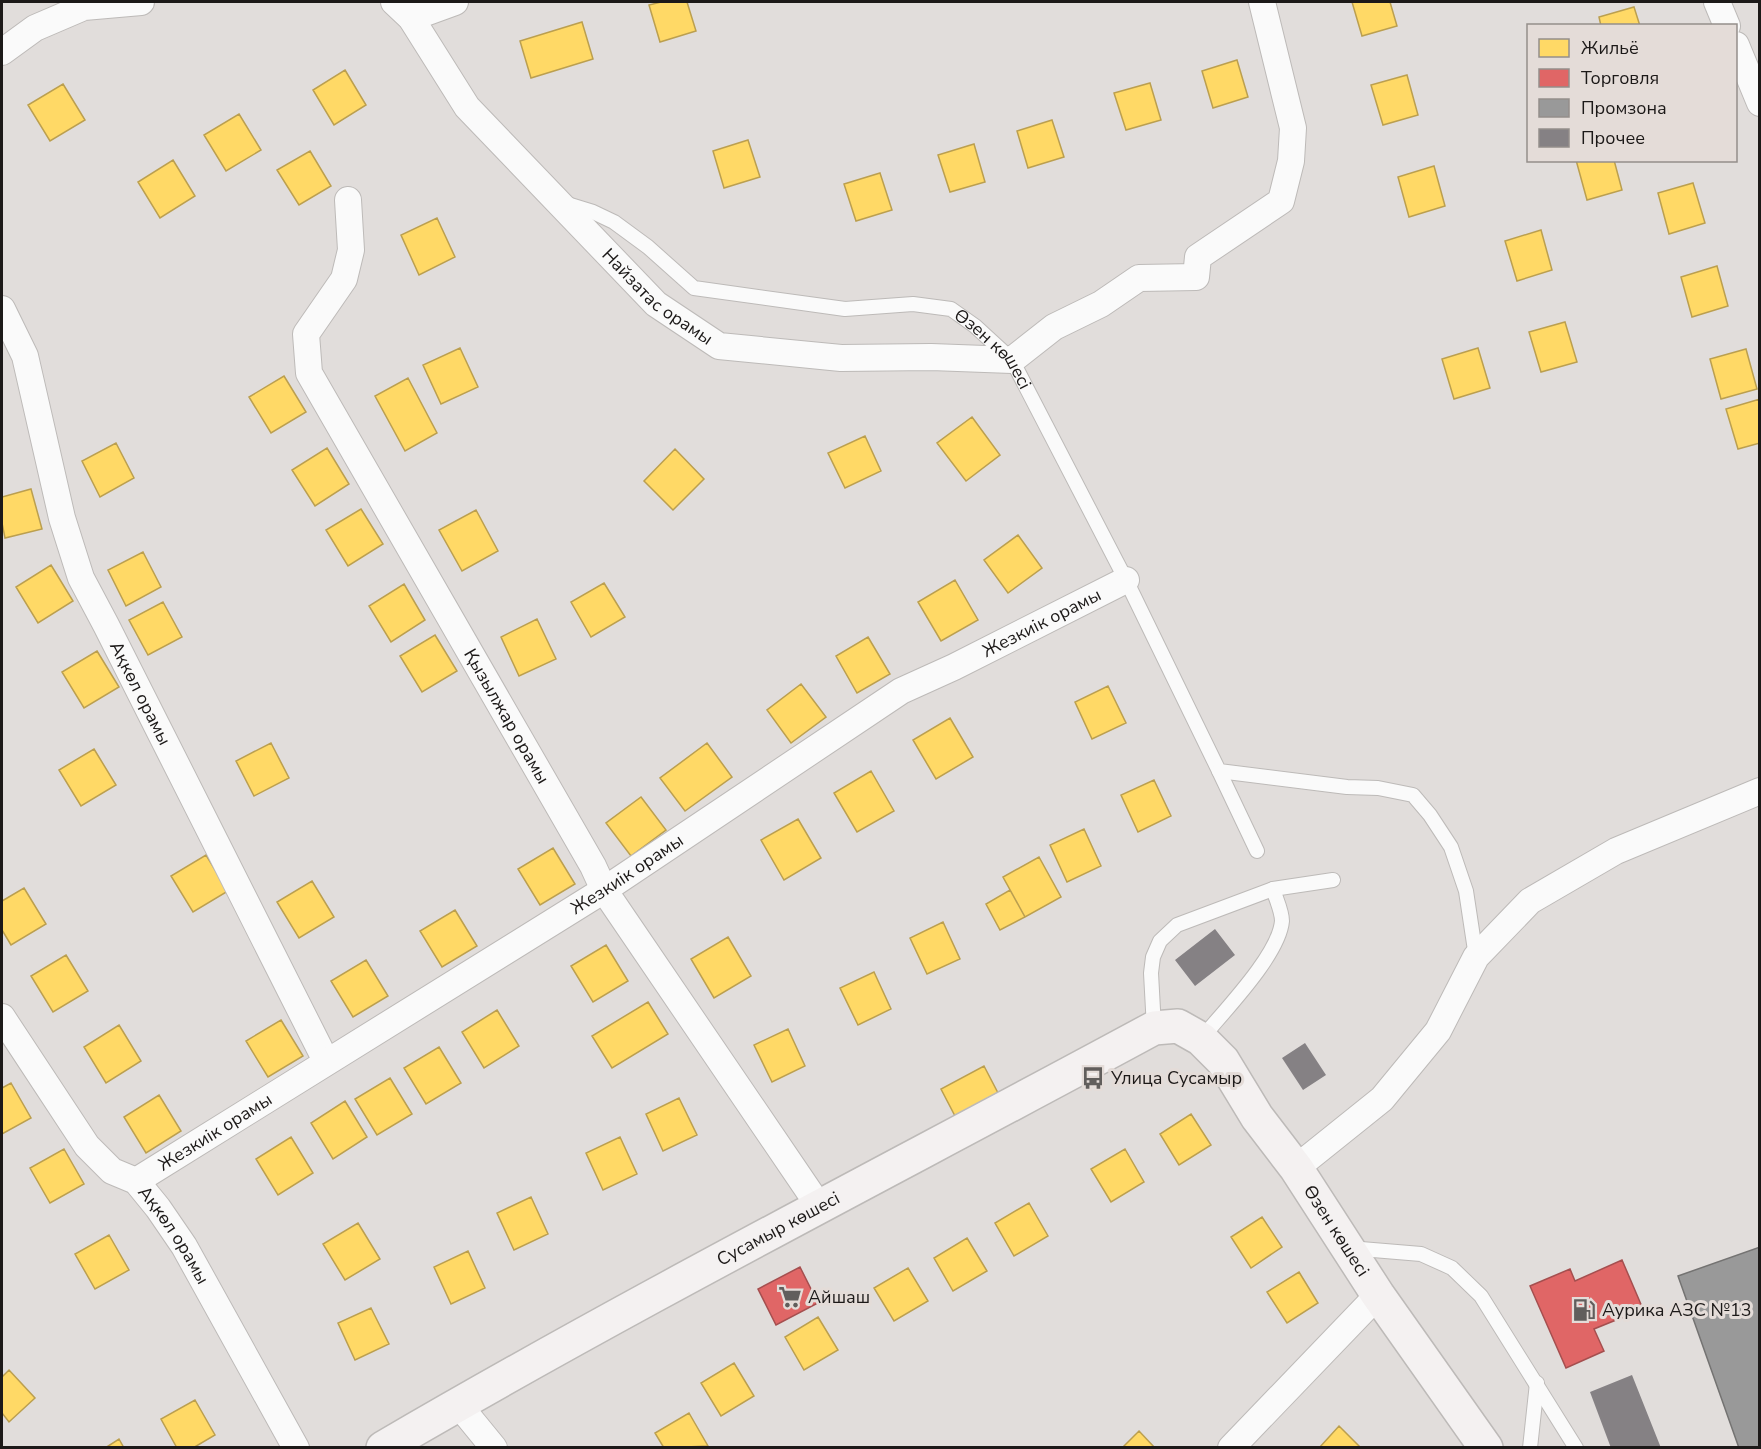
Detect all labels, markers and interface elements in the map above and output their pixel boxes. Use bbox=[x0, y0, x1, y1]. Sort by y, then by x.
legend bbox=[1527, 24, 1737, 162]
text: Жильё bbox=[1581, 36, 1639, 60]
text: Торговля bbox=[1581, 66, 1659, 90]
text: Промзона bbox=[1581, 96, 1667, 120]
text: Прочее bbox=[1581, 126, 1645, 150]
street label: Найзатас орамы bbox=[597, 243, 718, 351]
street label: Өзен көшесі bbox=[949, 303, 1037, 393]
street label: Жезкиік орамы bbox=[978, 583, 1105, 663]
street label: Ақкөл орамы bbox=[104, 637, 177, 749]
street label: Қызылжар орамы bbox=[458, 644, 555, 788]
street label: Жезкиік орамы bbox=[566, 828, 688, 920]
bus stop icon: Улица Сусамыр bbox=[1080, 1065, 1106, 1091]
place label: Улица Сусамыр bbox=[1110, 1066, 1242, 1090]
street label: Жезкиік орамы bbox=[153, 1087, 277, 1176]
street label: Өзен көшесі bbox=[1298, 1180, 1375, 1281]
street label: Ақкөл орамы bbox=[133, 1181, 215, 1289]
street label: Сусамыр көшесі bbox=[712, 1186, 844, 1271]
supermarket icon: Айшаш bbox=[777, 1284, 803, 1310]
place label: Айшаш bbox=[808, 1285, 870, 1309]
fuel station icon: Аурика АЗС №13 bbox=[1571, 1297, 1597, 1323]
place label: Аурика АЗС №13 bbox=[1602, 1298, 1752, 1322]

